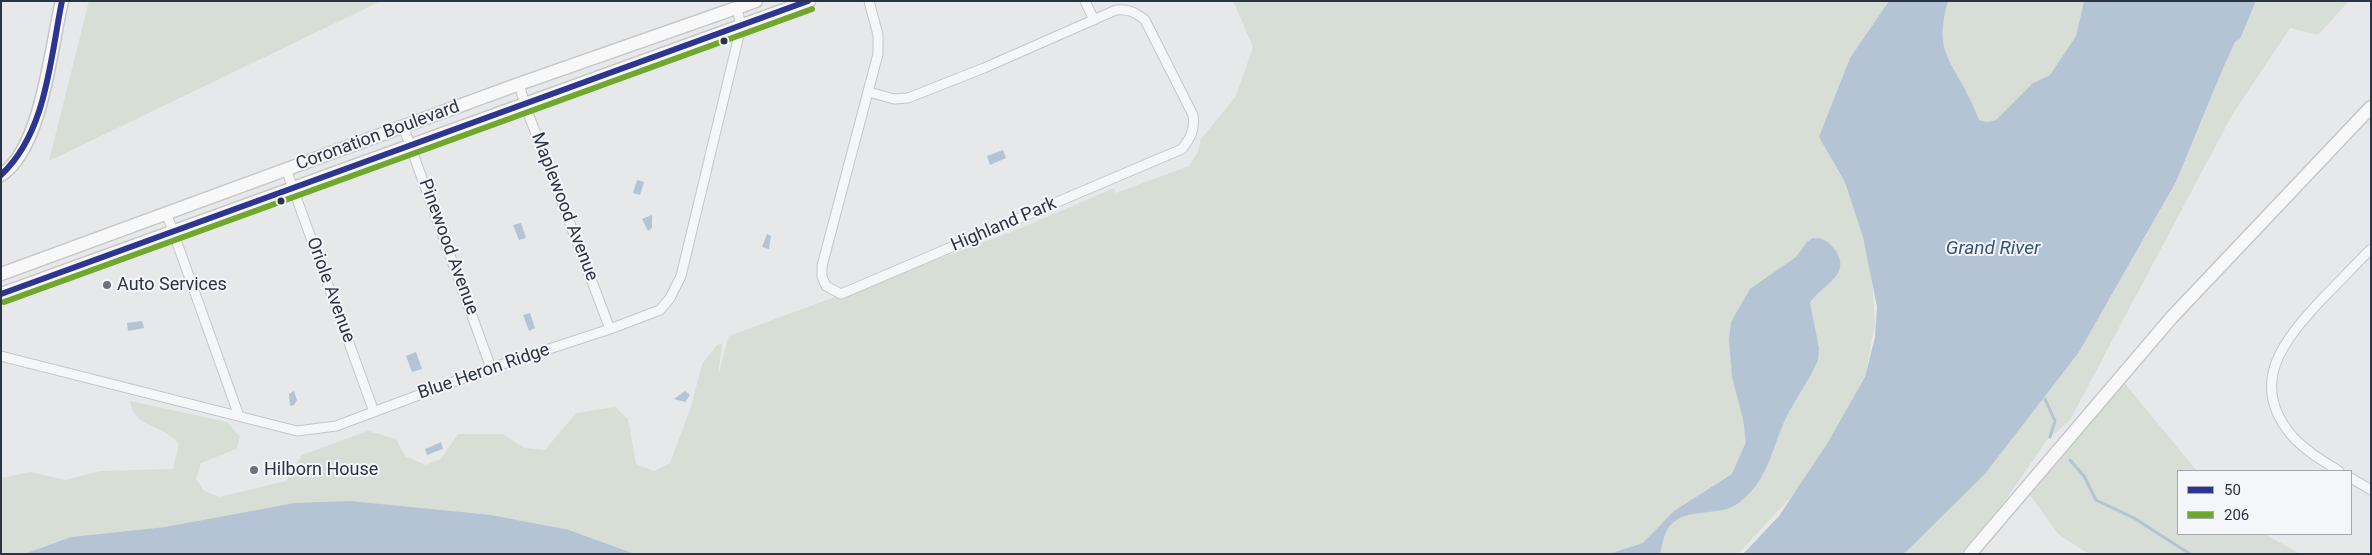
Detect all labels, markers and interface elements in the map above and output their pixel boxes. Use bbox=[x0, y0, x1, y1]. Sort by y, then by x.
unlabelled marker bbox=[719, 36, 729, 46]
street label: Coronation Boulevard bbox=[293, 96, 463, 176]
street label: Maplewood Avenue bbox=[526, 130, 602, 284]
street label: Pinewood Avenue bbox=[413, 176, 483, 318]
street label: Highland Park bbox=[948, 193, 1060, 257]
unlabelled marker bbox=[276, 196, 286, 206]
street label: Oriole Avenue bbox=[301, 234, 359, 346]
water label: Grand River bbox=[1946, 238, 2040, 260]
place label: Auto Services bbox=[117, 274, 227, 296]
marker: Auto Services bbox=[101, 279, 113, 291]
street label: Blue Heron Ridge bbox=[415, 339, 553, 405]
place label: Hilborn House bbox=[264, 459, 378, 481]
marker: Hilborn House bbox=[248, 464, 260, 476]
legend bbox=[2177, 470, 2352, 535]
text: 50 bbox=[2224, 481, 2241, 499]
text: 206 bbox=[2224, 506, 2249, 524]

